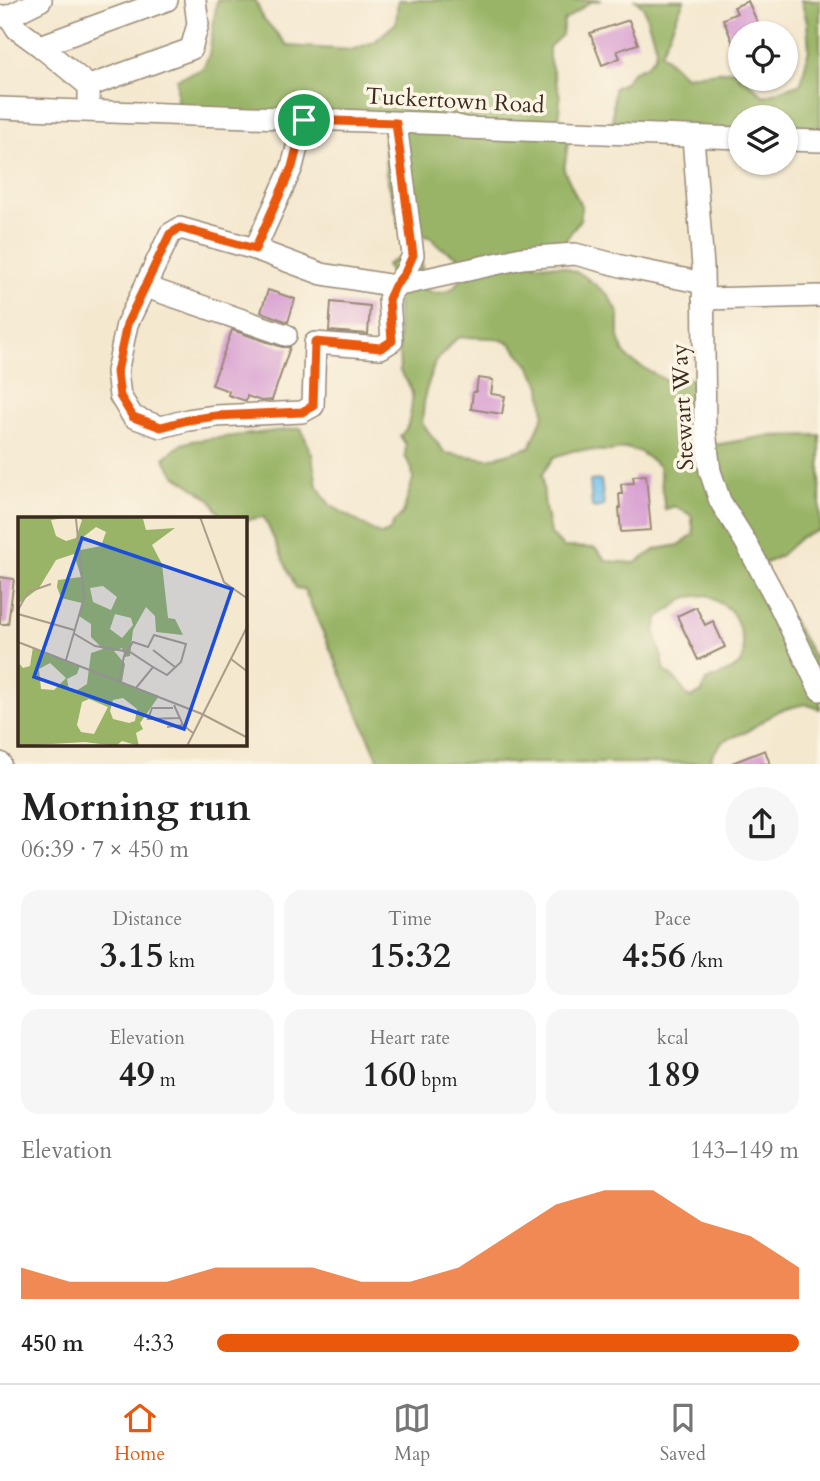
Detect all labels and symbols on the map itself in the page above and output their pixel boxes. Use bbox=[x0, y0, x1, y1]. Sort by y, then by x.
street label: Tuckertown Road bbox=[365, 80, 546, 121]
pin bbox=[274, 90, 334, 150]
street label: Stewart Way bbox=[664, 343, 701, 471]
inset map bbox=[18, 517, 247, 746]

